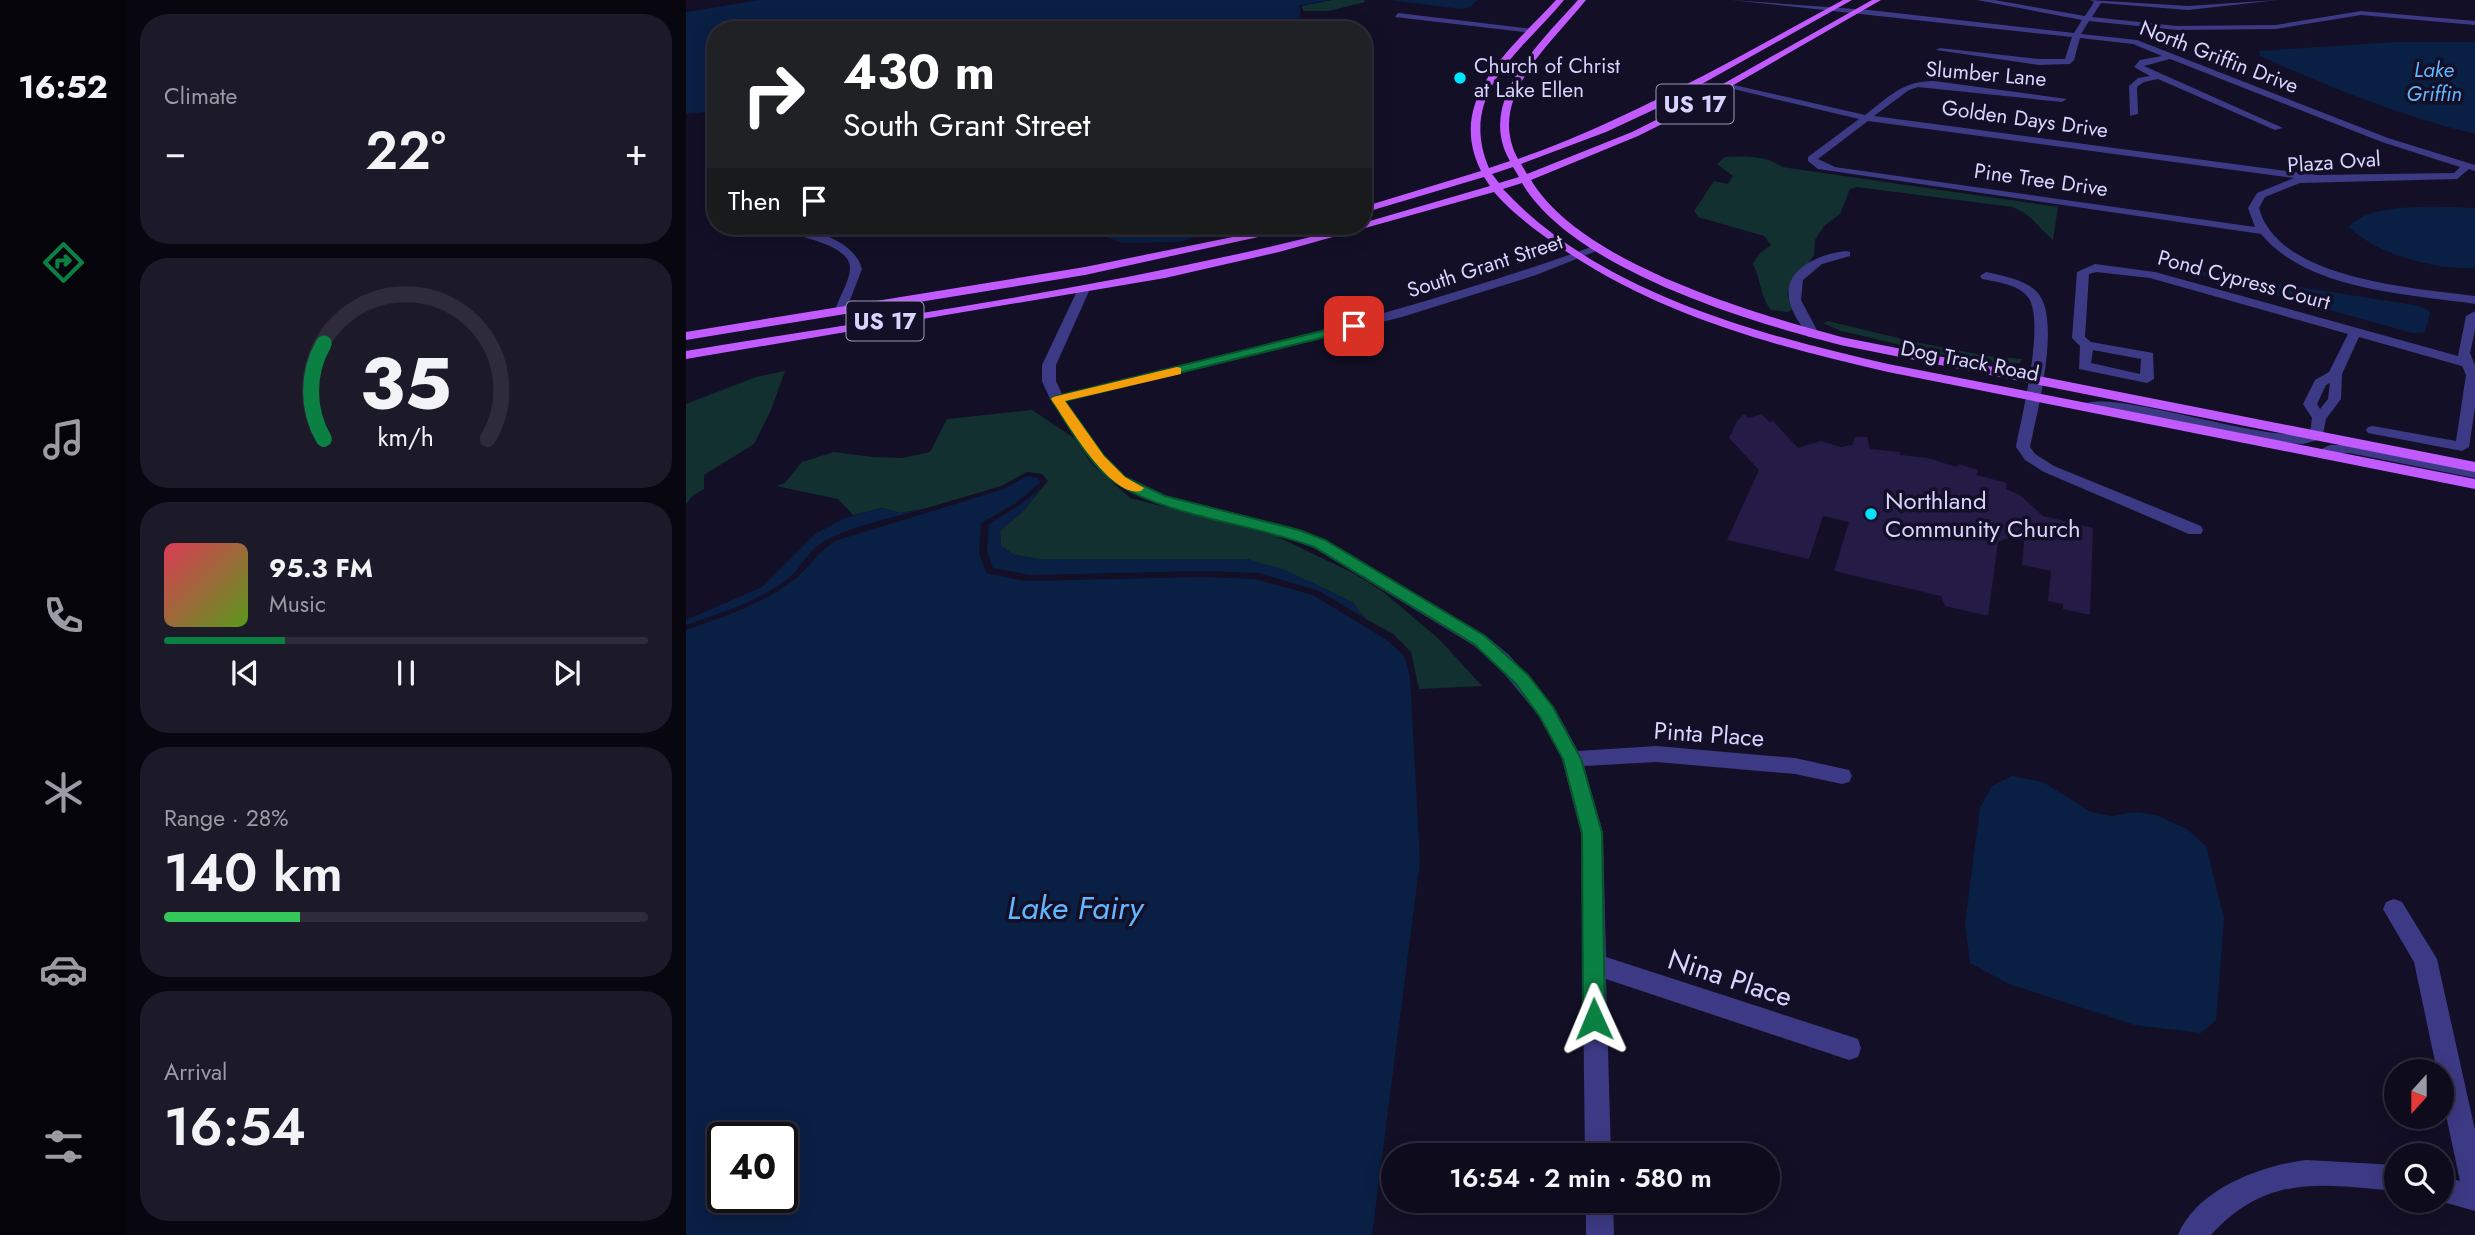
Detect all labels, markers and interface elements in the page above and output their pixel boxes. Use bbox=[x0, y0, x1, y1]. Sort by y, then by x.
street label: North Griffin Drive bbox=[2135, 13, 2303, 101]
text: 430 m bbox=[843, 37, 995, 107]
icon: right bbox=[728, 49, 819, 140]
place label: Church of Christ at Lake Ellen bbox=[1474, 51, 1620, 105]
street label: Slumber Lane bbox=[1924, 54, 2048, 94]
water label: Lake Griffin bbox=[2406, 55, 2462, 109]
text: 16:52 bbox=[18, 64, 108, 110]
marker: Church of Christ at Lake Ellen bbox=[1452, 70, 1468, 86]
text: Climate bbox=[164, 79, 237, 113]
road number: US 17 bbox=[1656, 85, 1734, 124]
street label: Golden Days Drive bbox=[1940, 92, 2110, 146]
text: South Grant Street bbox=[843, 102, 1091, 148]
text: 22° bbox=[365, 113, 446, 189]
text: − bbox=[164, 124, 186, 179]
text: + bbox=[625, 124, 648, 179]
street label: Plaza Oval bbox=[2286, 144, 2382, 180]
street label: Pine Tree Drive bbox=[1972, 156, 2110, 204]
text: Then bbox=[728, 182, 781, 220]
icon: arrive bbox=[795, 182, 833, 220]
street label: South Grant Street bbox=[1403, 227, 1567, 305]
icon: directions bbox=[39, 238, 88, 287]
street label: Pond Cypress Court bbox=[2154, 243, 2334, 317]
pin bbox=[1324, 296, 1384, 356]
road number: US 17 bbox=[846, 302, 924, 340]
icon: arrive bbox=[1335, 307, 1373, 345]
text: 35 bbox=[360, 332, 452, 437]
street label: Dog Track Road bbox=[1898, 333, 2042, 389]
icon: music bbox=[39, 415, 88, 464]
text: km/h bbox=[378, 419, 434, 455]
place label: Northland Community Church bbox=[1885, 483, 2081, 546]
marker: Northland Community Church bbox=[1863, 506, 1879, 522]
text: 95.3 FM bbox=[269, 549, 373, 587]
text: Music bbox=[269, 587, 326, 621]
icon: phone bbox=[39, 591, 88, 640]
icon: previous bbox=[226, 654, 264, 692]
icon: pause bbox=[387, 654, 425, 692]
icon: next bbox=[548, 654, 586, 692]
street label: Pinta Place bbox=[1653, 713, 1765, 755]
icon: climate bbox=[39, 768, 88, 817]
text: Range · 28% bbox=[164, 801, 289, 835]
text: 140 km bbox=[164, 835, 343, 911]
water label: Lake Fairy bbox=[1007, 885, 1145, 931]
street label: Nina Place bbox=[1663, 939, 1797, 1017]
icon: car bbox=[39, 945, 88, 994]
position arrow bbox=[1557, 982, 1631, 1056]
text: Arrival bbox=[164, 1055, 227, 1089]
north arrow bbox=[2384, 1059, 2454, 1129]
map controls bbox=[2384, 1059, 2454, 1213]
text: 16:54 bbox=[164, 1089, 306, 1165]
icon: filters bbox=[39, 1122, 88, 1171]
speed limit sign: 40 bbox=[707, 1122, 798, 1213]
button: search bbox=[2384, 1143, 2454, 1213]
text: 16:54 · 2 min · 580 m bbox=[1449, 1159, 1712, 1197]

